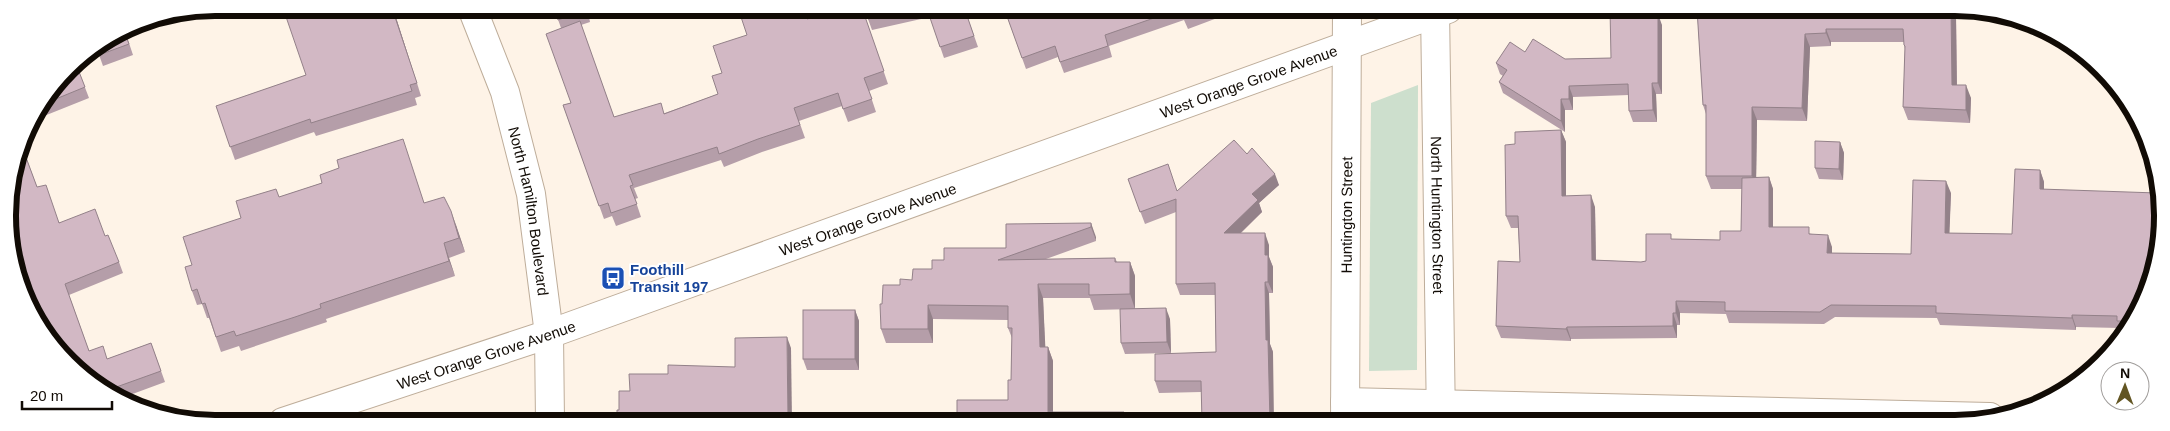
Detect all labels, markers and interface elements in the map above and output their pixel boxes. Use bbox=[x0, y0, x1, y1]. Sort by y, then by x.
street label: West Orange Grove Avenue bbox=[1158, 41, 1339, 121]
street label: North Hamilton Boulevard bbox=[506, 125, 552, 297]
street label: North Huntington Street bbox=[1428, 136, 1448, 295]
street label: Huntington Street bbox=[1337, 156, 1355, 273]
street label: West Orange Grove Avenue bbox=[777, 179, 959, 259]
place label: Foothill Transit 197 bbox=[630, 261, 708, 295]
bus stop icon: Foothill Transit 197 bbox=[600, 265, 626, 291]
street label: West Orange Grove Avenue bbox=[395, 317, 578, 392]
north arrow bbox=[2100, 361, 2150, 411]
text: N bbox=[2120, 365, 2130, 381]
scale bar bbox=[22, 378, 112, 410]
text: 20 m bbox=[30, 387, 63, 404]

